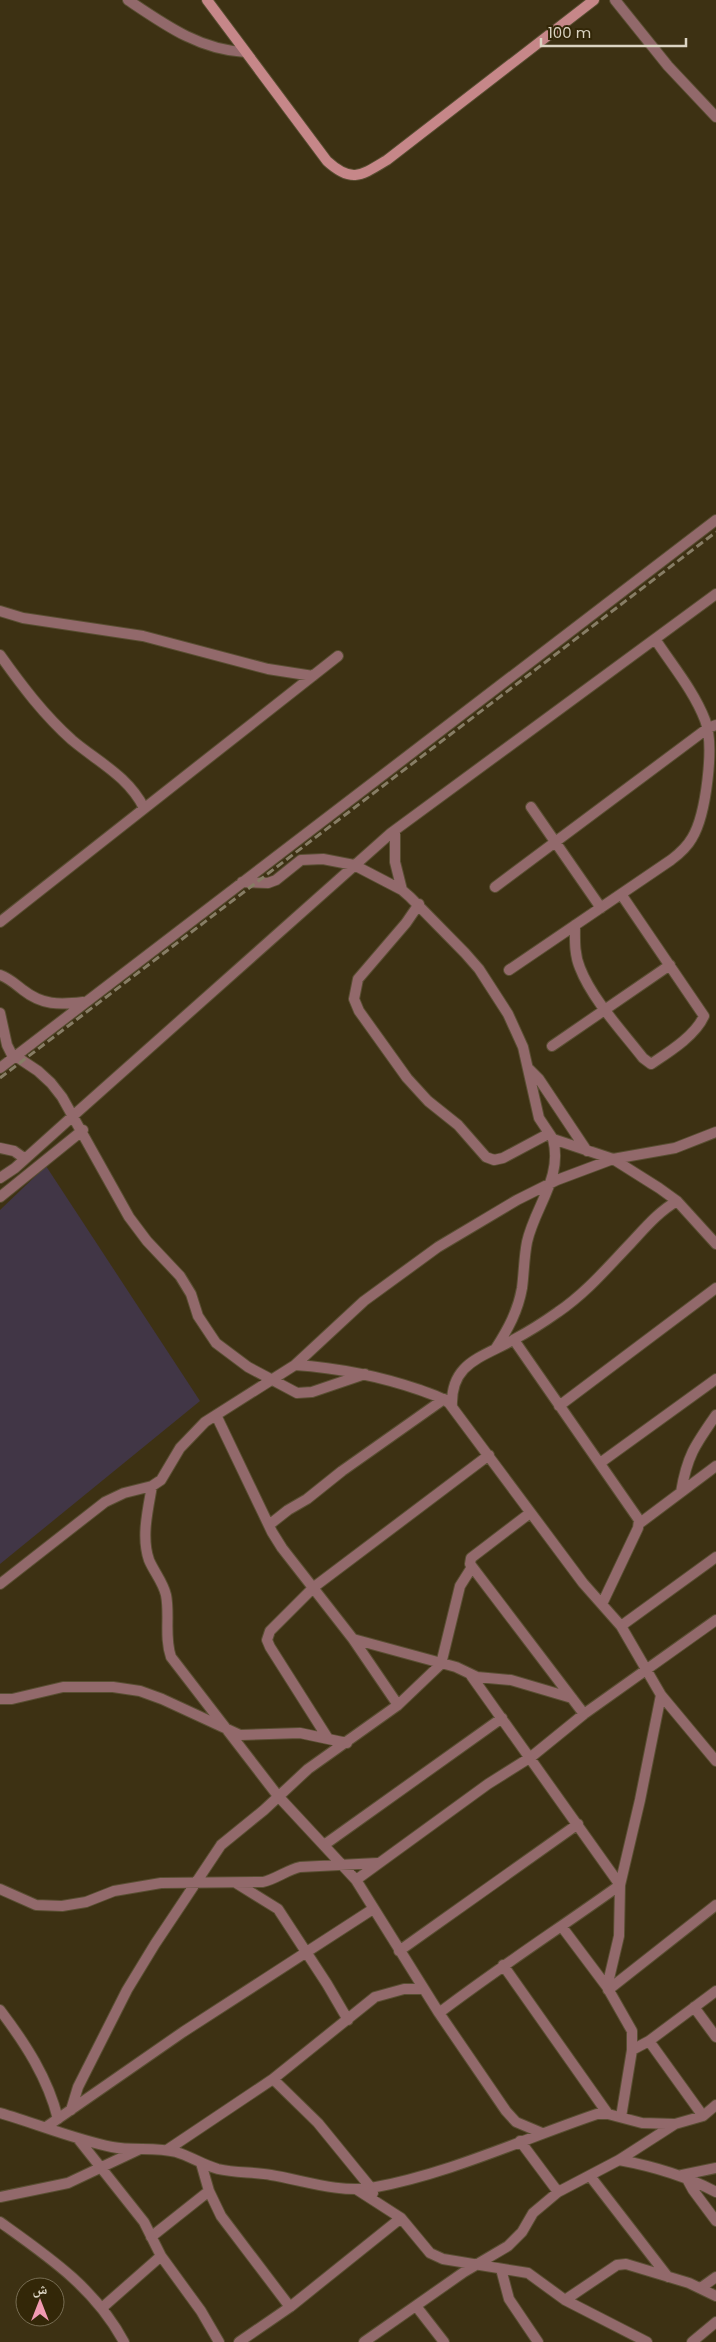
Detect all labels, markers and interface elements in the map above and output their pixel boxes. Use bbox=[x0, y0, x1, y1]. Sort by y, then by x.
scale bar bbox=[541, 15, 686, 47]
text: 100 m bbox=[548, 22, 591, 43]
north arrow bbox=[15, 2277, 65, 2327]
text: ش bbox=[33, 2279, 48, 2299]

